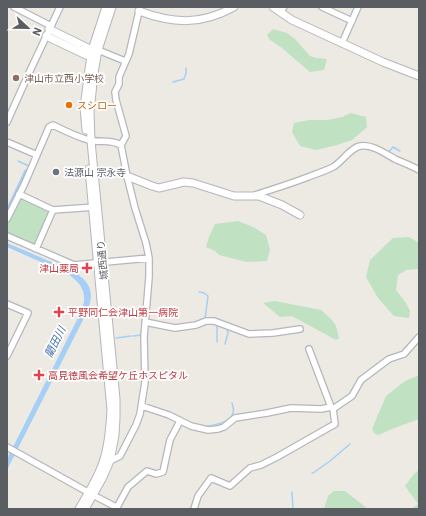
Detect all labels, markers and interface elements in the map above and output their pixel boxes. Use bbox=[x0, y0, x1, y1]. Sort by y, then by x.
north arrow bbox=[8, 8, 48, 48]
text: N bbox=[29, 25, 45, 38]
place label: 津山市立西小学校 bbox=[24, 72, 104, 85]
marker: 津山市立西小学校 bbox=[11, 73, 21, 83]
place label: スシロー bbox=[77, 99, 117, 112]
marker: スシロー bbox=[64, 100, 74, 110]
place label: 法源山 宗永寺 bbox=[64, 166, 126, 179]
marker: 法源山 宗永寺 bbox=[51, 167, 61, 177]
street label: 城西通り bbox=[94, 239, 111, 280]
place label: 津山薬局 bbox=[39, 262, 79, 275]
marker: 津山薬局 bbox=[82, 263, 92, 273]
marker: 平野同仁会津山第一病院 bbox=[53, 306, 65, 318]
place label: 平野同仁会津山第一病院 bbox=[68, 306, 178, 319]
water label: 藺田川 bbox=[41, 323, 69, 360]
marker: 高見徳風会希望ケ丘ホスピタル bbox=[33, 369, 45, 381]
place label: 高見徳風会希望ケ丘ホスピタル bbox=[48, 369, 188, 382]

